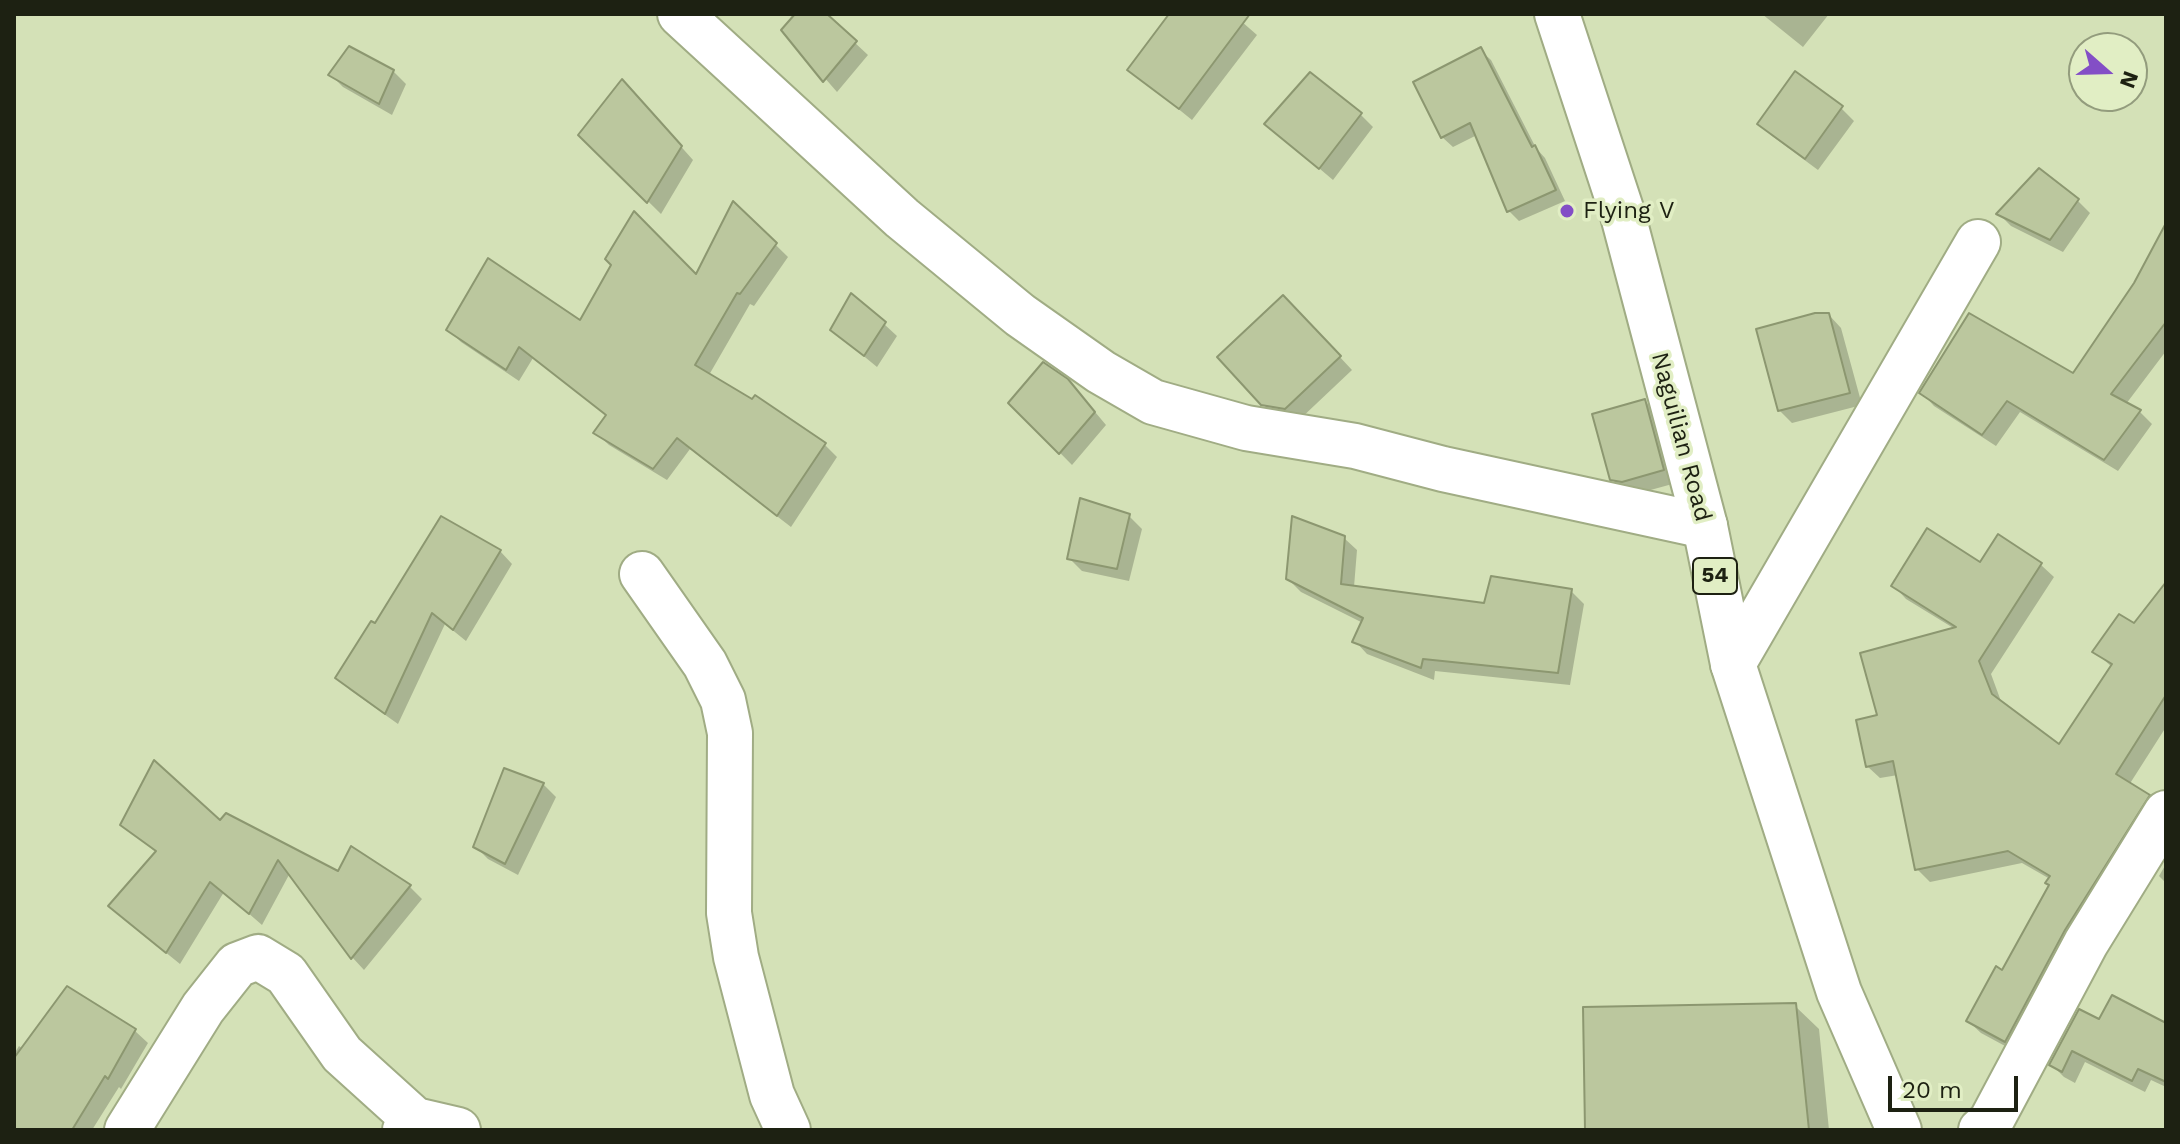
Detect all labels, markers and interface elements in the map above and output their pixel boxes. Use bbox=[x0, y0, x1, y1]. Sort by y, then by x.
north arrow bbox=[2068, 32, 2148, 112]
text: N bbox=[2115, 68, 2144, 92]
place label: Flying V bbox=[1583, 197, 1675, 225]
marker: Flying V bbox=[1558, 202, 1576, 220]
street label: Naguilian Road bbox=[1645, 349, 1717, 525]
road number: 54 bbox=[1693, 558, 1737, 594]
scale bar bbox=[1892, 1060, 2022, 1110]
text: 20 m bbox=[1902, 1076, 1962, 1104]

